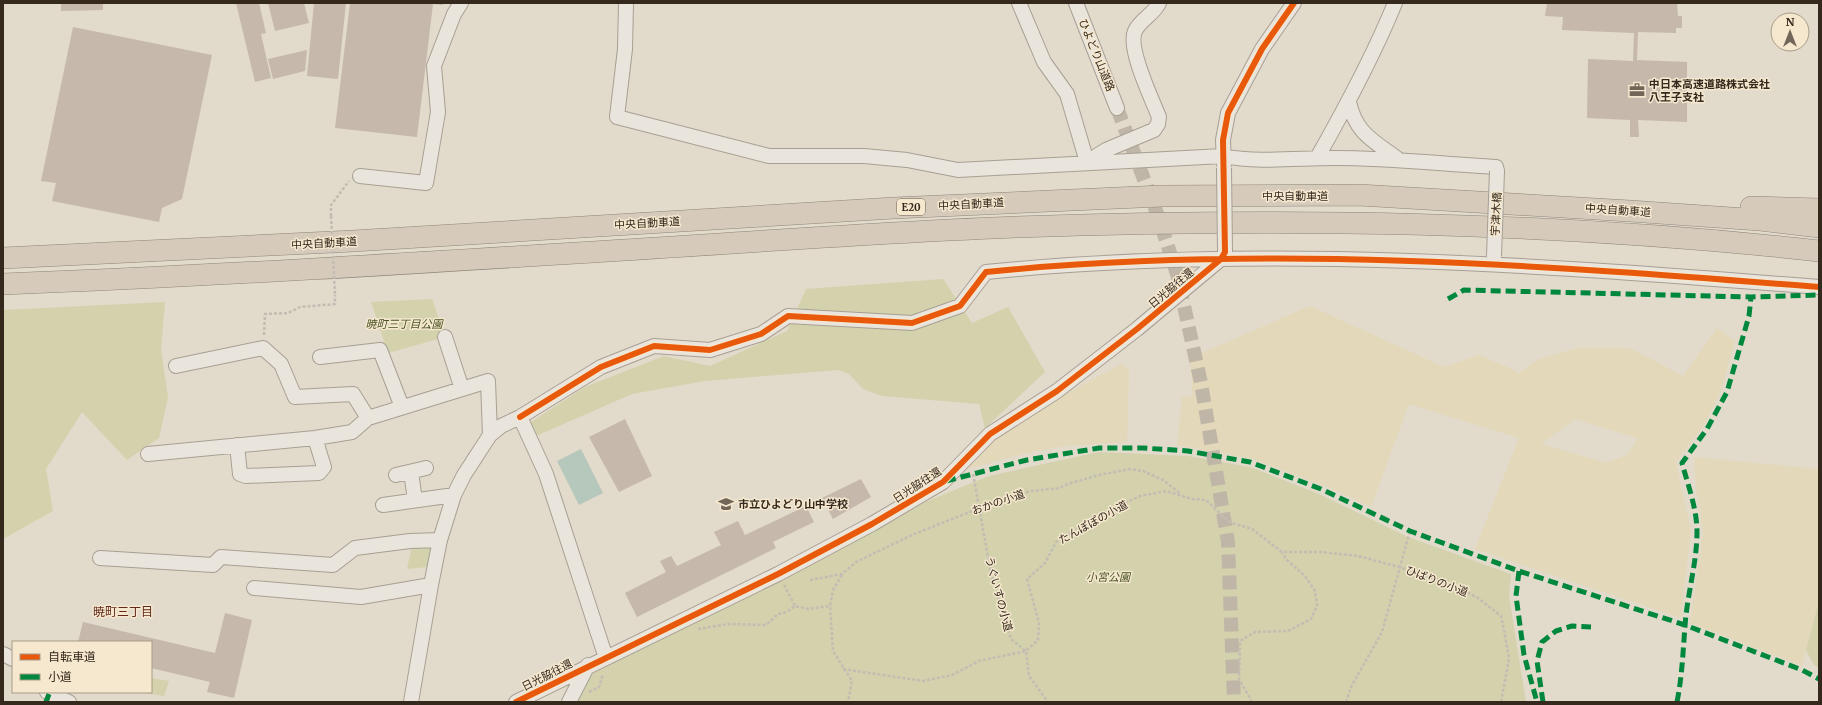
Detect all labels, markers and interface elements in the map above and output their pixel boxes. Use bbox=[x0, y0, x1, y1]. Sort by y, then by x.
north arrow bbox=[1770, 12, 1810, 52]
text: N bbox=[1786, 15, 1795, 29]
street label: ひよどり山道路 bbox=[1076, 17, 1118, 93]
place label: 中日本高速道路株式会社 八王子支社 bbox=[1649, 77, 1770, 104]
office icon: 中日本高速道路株式会社 八王子支社 bbox=[1628, 81, 1646, 99]
street label: 中央自動車道 bbox=[1262, 189, 1328, 203]
street label: 宇津木橋 bbox=[1488, 192, 1504, 236]
street label: 中央自動車道 bbox=[938, 195, 1004, 213]
road number: E20 bbox=[897, 199, 925, 215]
street label: 中央自動車道 bbox=[1585, 201, 1651, 219]
street label: 中央自動車道 bbox=[614, 214, 680, 232]
street label: 中央自動車道 bbox=[291, 234, 357, 252]
street label: 日光脇往還 bbox=[1145, 265, 1197, 311]
park label: 暁町三丁目公園 bbox=[366, 317, 444, 331]
street label: 日光脇往還 bbox=[890, 464, 944, 506]
street label: おかの小道 bbox=[970, 486, 1026, 518]
school or university icon: 市立ひよどり山中学校 bbox=[717, 495, 735, 513]
place label: 市立ひよどり山中学校 bbox=[738, 497, 848, 511]
street label: たんぽぽの小道 bbox=[1056, 497, 1130, 547]
street label: うぐいすの小道 bbox=[982, 555, 1016, 633]
street label: ひばりの小道 bbox=[1404, 563, 1470, 599]
park label: 小宮公園 bbox=[1086, 570, 1132, 584]
district label: 暁町三丁目 bbox=[93, 604, 153, 619]
legend bbox=[12, 641, 152, 693]
text: 自転車道 bbox=[48, 649, 96, 664]
street label: 日光脇往還 bbox=[519, 656, 575, 694]
text: 小道 bbox=[48, 669, 72, 684]

